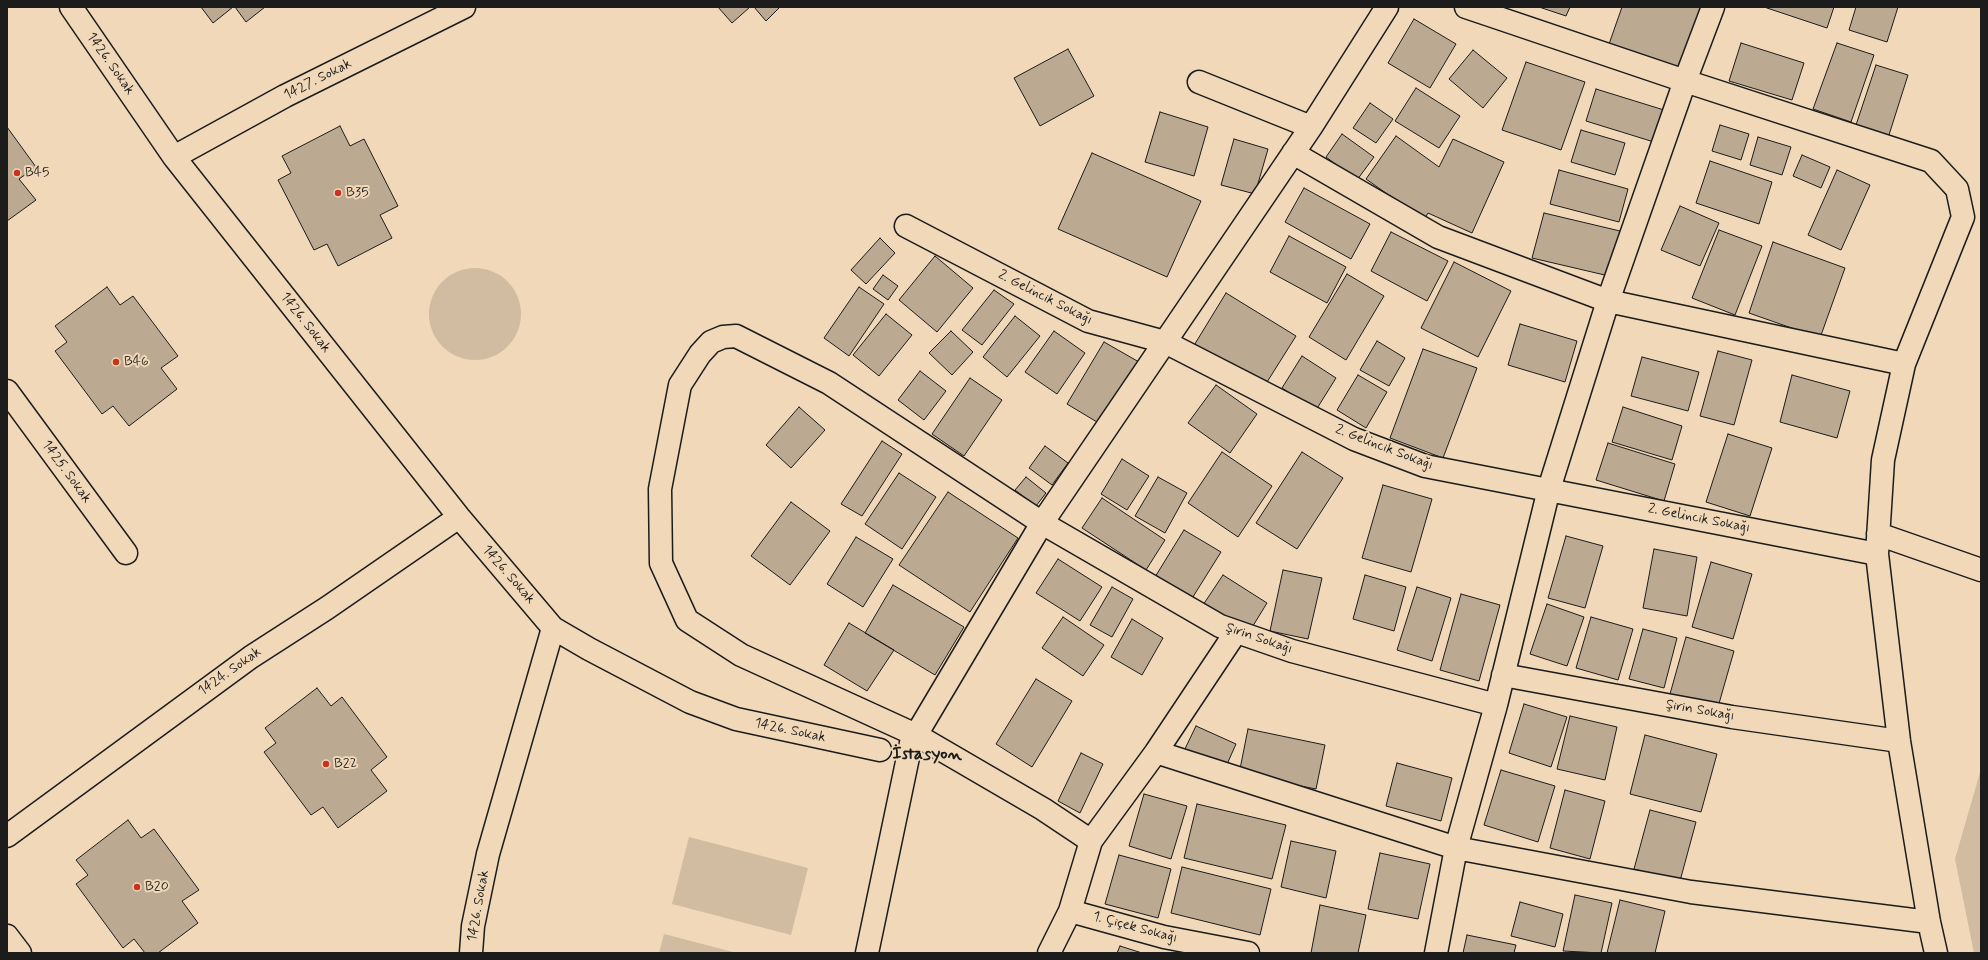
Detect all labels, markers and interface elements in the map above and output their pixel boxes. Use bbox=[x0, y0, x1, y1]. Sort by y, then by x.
street label: 1426. Sokak bbox=[82, 30, 138, 98]
street label: 1427. Sokak bbox=[281, 56, 355, 104]
place label: B45 bbox=[25, 165, 49, 181]
marker: B45 bbox=[12, 168, 22, 178]
place label: B35 bbox=[346, 185, 369, 201]
marker: B35 bbox=[333, 188, 343, 198]
street label: 2. Gelincik Sokağı bbox=[995, 267, 1095, 329]
street label: 1426. Sokak bbox=[276, 289, 334, 357]
place label: B46 bbox=[124, 354, 149, 370]
marker: B46 bbox=[111, 357, 121, 367]
street label: 2. Gelincik Sokağı bbox=[1333, 422, 1435, 474]
street label: 1425. Sokak bbox=[38, 437, 94, 507]
street label: 2. Gelincik Sokağı bbox=[1647, 501, 1751, 537]
street label: 1426. Sokak bbox=[478, 542, 538, 608]
street label: Şirin Sokağı bbox=[1223, 620, 1295, 658]
street label: 1424. Sokak bbox=[195, 644, 265, 700]
street label: Şirin Sokağı bbox=[1664, 697, 1736, 725]
street label: 1426. Sokak bbox=[753, 715, 827, 747]
district label: İstasyon bbox=[892, 744, 962, 766]
place label: B22 bbox=[334, 756, 357, 772]
marker: B22 bbox=[321, 759, 331, 769]
street label: 1426. Sokak bbox=[464, 869, 494, 943]
place label: B20 bbox=[145, 879, 169, 895]
marker: B20 bbox=[132, 882, 142, 892]
street label: 1. Çiçek Sokağı bbox=[1091, 909, 1179, 947]

